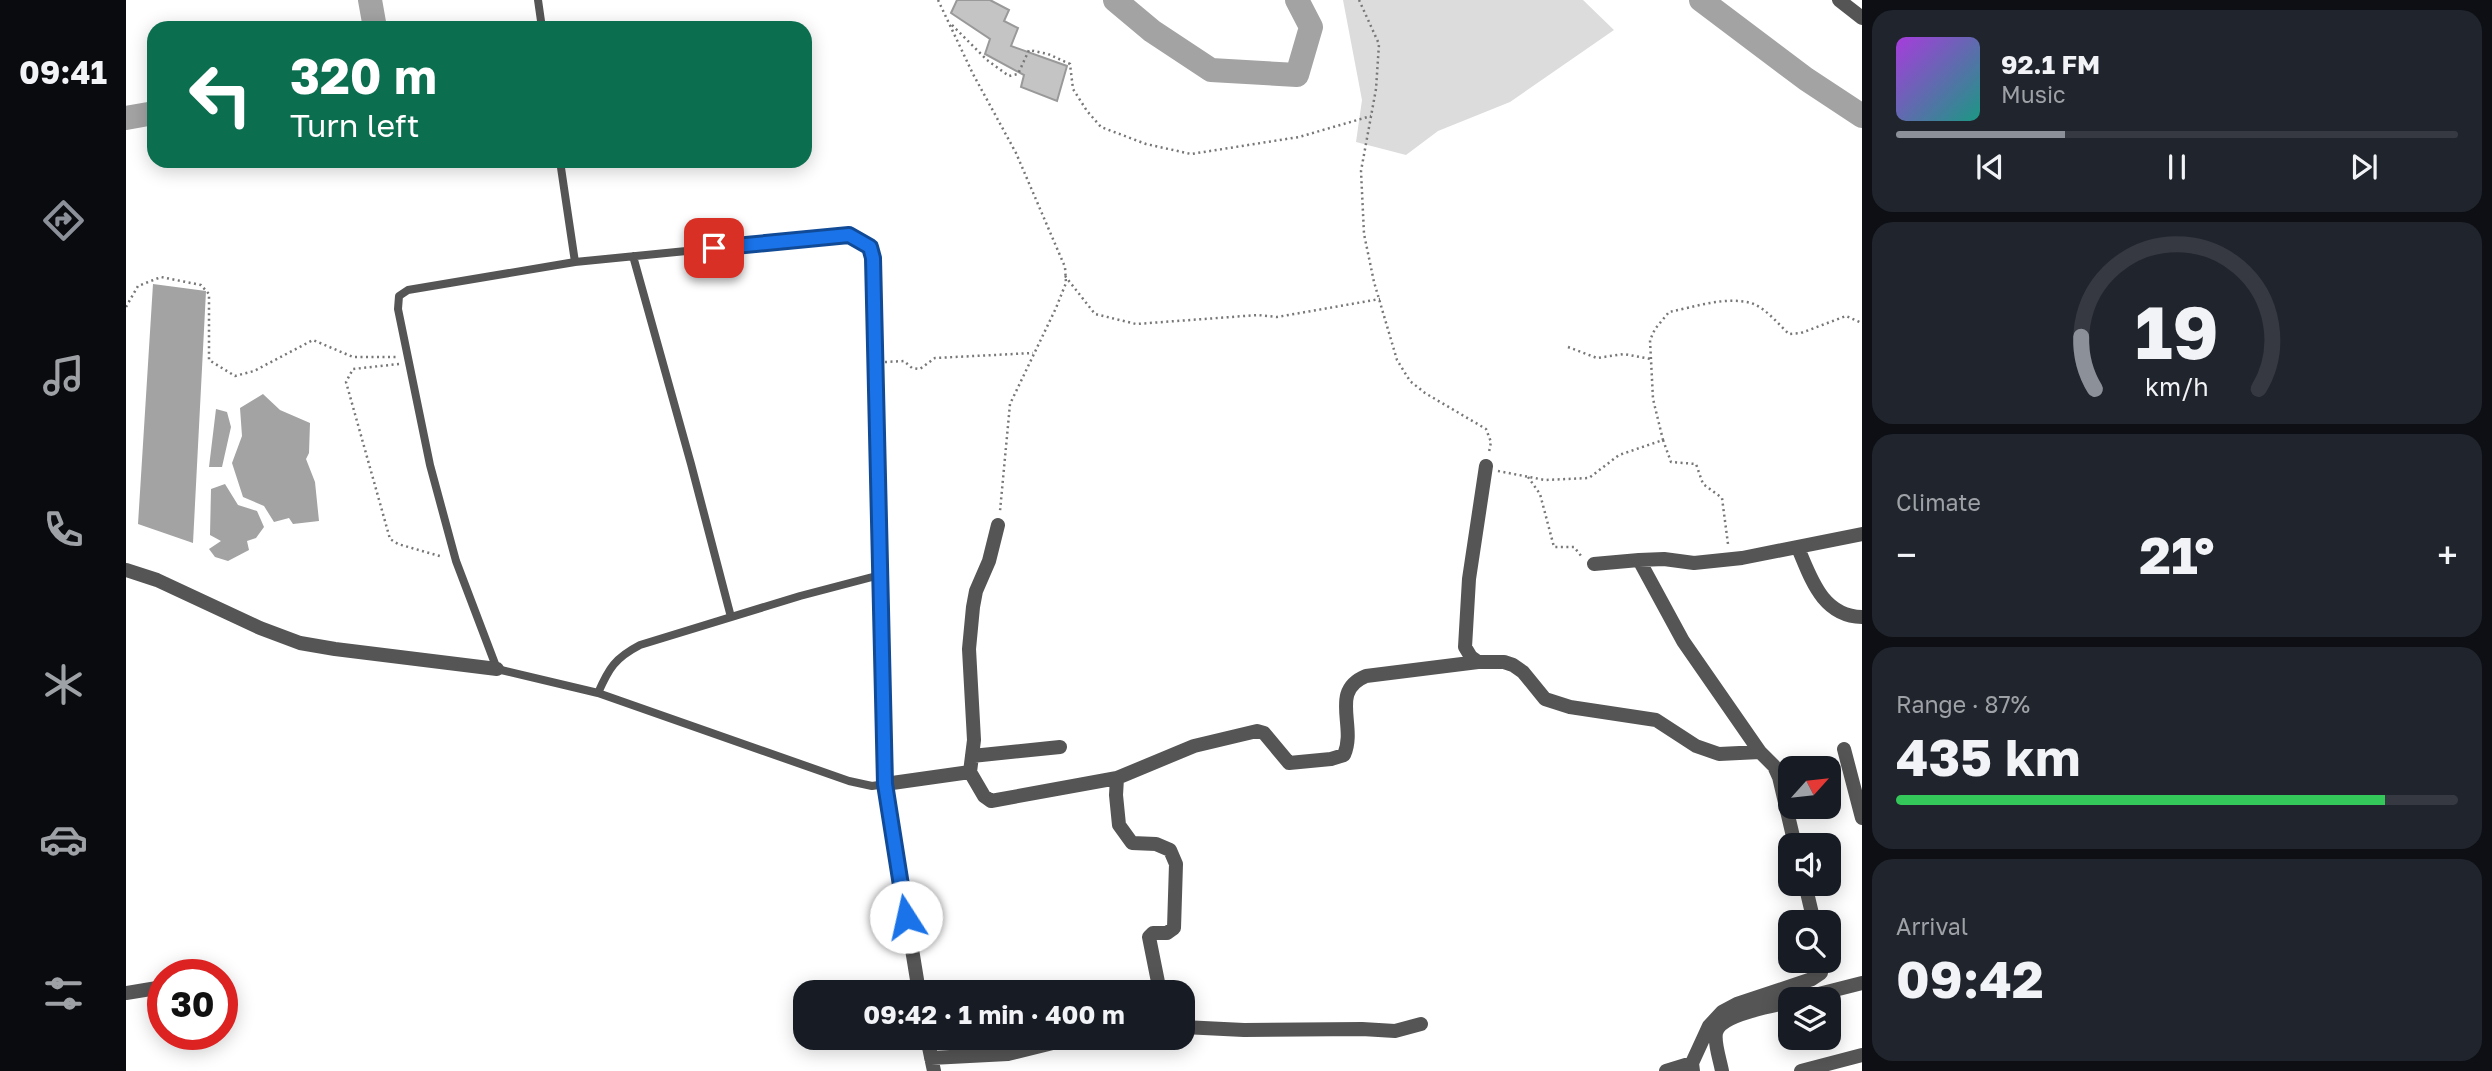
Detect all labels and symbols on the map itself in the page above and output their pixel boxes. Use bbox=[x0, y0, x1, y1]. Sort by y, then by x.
pin bbox=[684, 218, 744, 278]
north arrow bbox=[1778, 756, 1841, 819]
position arrow bbox=[869, 880, 943, 954]
speed limit sign: 30 bbox=[147, 959, 238, 1050]

